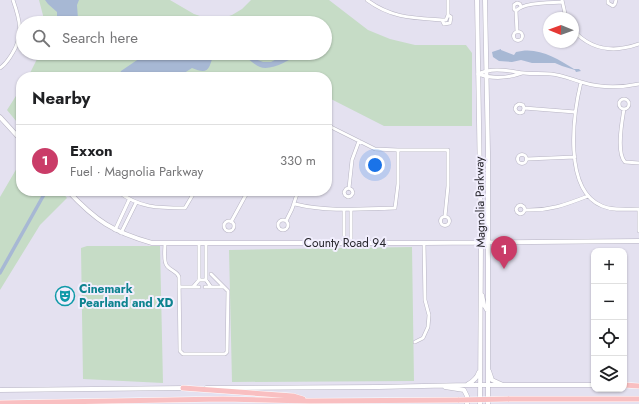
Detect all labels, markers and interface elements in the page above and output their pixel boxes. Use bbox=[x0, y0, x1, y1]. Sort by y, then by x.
north arrow bbox=[543, 12, 579, 48]
search box bbox=[16, 16, 332, 60]
icon: search bbox=[30, 27, 52, 49]
text: Search here bbox=[62, 27, 138, 49]
text: Nearby bbox=[32, 86, 90, 110]
text: Exxon bbox=[70, 140, 113, 162]
text: 1 bbox=[42, 151, 48, 170]
text: 330 m bbox=[280, 151, 316, 170]
your location bbox=[365, 155, 385, 175]
street label: Magnolia Parkway bbox=[470, 156, 490, 248]
text: Fuel · Magnolia Parkway bbox=[70, 162, 203, 181]
street label: County Road 94 bbox=[304, 234, 386, 252]
pin: 1 bbox=[491, 236, 517, 269]
map controls bbox=[591, 248, 627, 392]
button: + bbox=[591, 248, 627, 284]
place label: Cinemark Pearland and XD bbox=[79, 280, 174, 312]
button: − bbox=[591, 284, 627, 320]
theatre icon: Cinemark Pearland and XD bbox=[54, 285, 76, 307]
button: locate bbox=[591, 320, 627, 356]
button: layers bbox=[591, 356, 627, 392]

